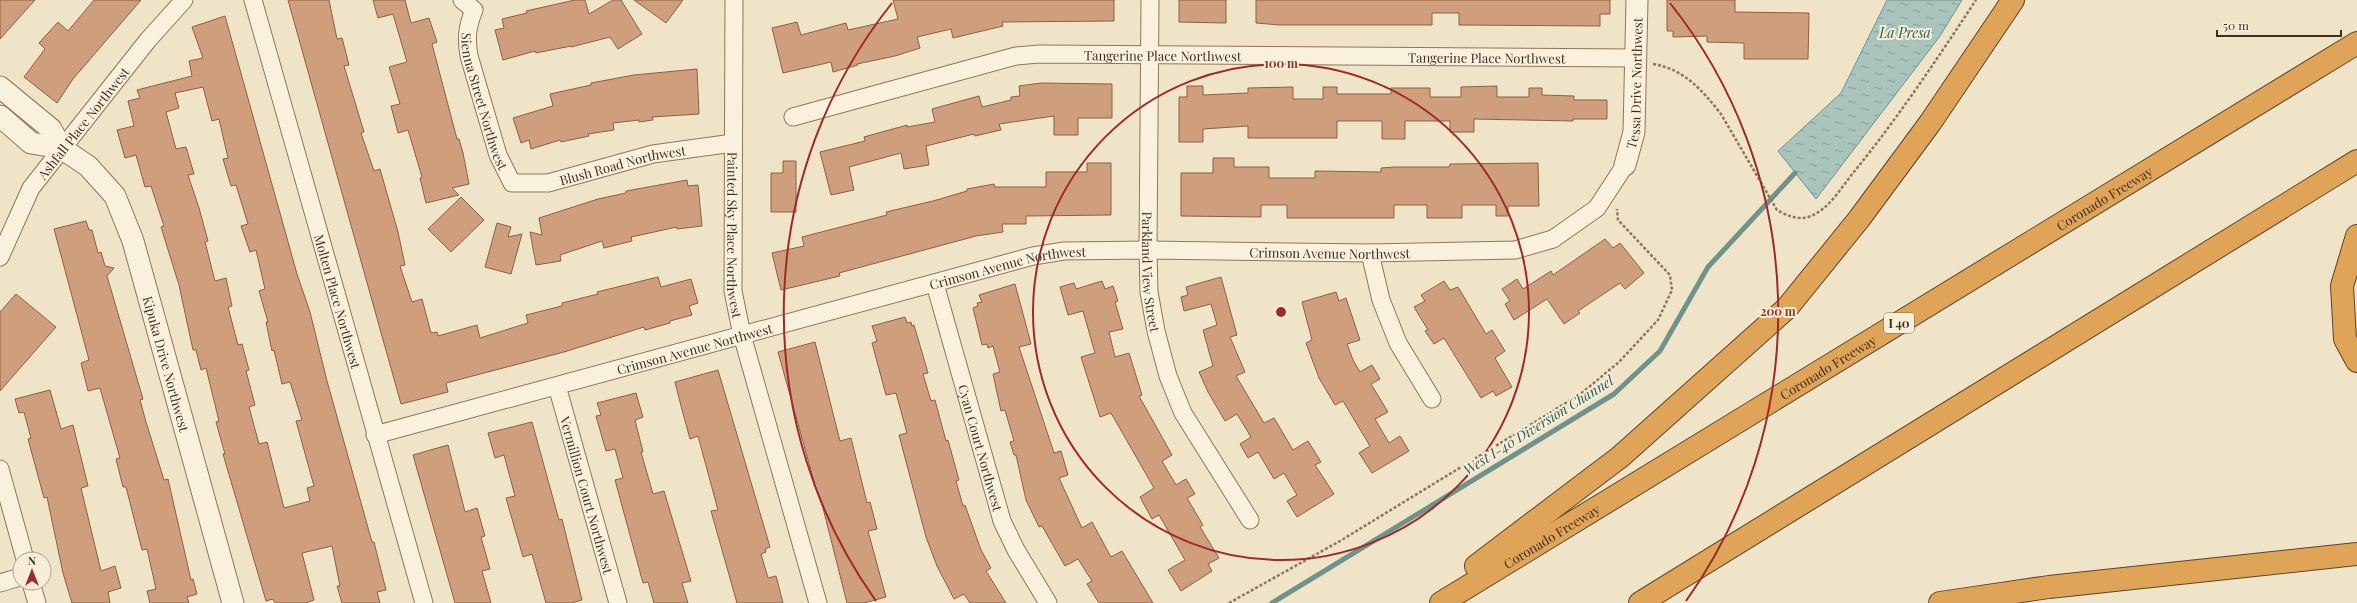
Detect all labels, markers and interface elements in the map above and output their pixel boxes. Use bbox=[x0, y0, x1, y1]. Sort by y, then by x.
scale bar bbox=[2217, 12, 2341, 38]
street label: Tessa Drive Northwest bbox=[1621, 17, 1645, 151]
text: 50 m bbox=[2223, 17, 2249, 33]
water label: La Presa bbox=[1878, 23, 1931, 42]
street label: Sienna Street Northwest bbox=[459, 32, 512, 173]
street label: Tangerine Place Northwest bbox=[1084, 46, 1242, 64]
street label: Tangerine Place Northwest bbox=[1408, 48, 1566, 66]
text: 100 m bbox=[1264, 55, 1298, 71]
street label: Ashfall Place Northwest bbox=[33, 63, 132, 183]
street label: Blush Road Northwest bbox=[557, 141, 687, 188]
street label: Painted Sky Place Northwest bbox=[724, 152, 747, 320]
street label: Coronado Freeway bbox=[2053, 162, 2156, 234]
street label: Parkland View Street bbox=[1139, 212, 1165, 334]
street label: Molten Place Northwest bbox=[311, 232, 366, 371]
street label: Crimson Avenue Northwest bbox=[927, 242, 1087, 292]
street label: Crimson Avenue Northwest bbox=[1249, 243, 1411, 262]
street label: Kipuka Drive Northwest bbox=[140, 294, 194, 434]
text: 200 m bbox=[1760, 303, 1796, 319]
centre of rings bbox=[1274, 305, 1288, 319]
road number: I 40 bbox=[1884, 313, 1914, 333]
street label: Crimson Avenue Northwest bbox=[615, 319, 775, 377]
street label: Coronado Freeway bbox=[1776, 331, 1879, 403]
water label: West I-40 Diversion Channel bbox=[1459, 370, 1618, 479]
street label: Cyan Court Northwest bbox=[955, 382, 1007, 513]
street label: Vermillion Court Northwest bbox=[557, 413, 618, 576]
street label: Coronado Freeway bbox=[1500, 500, 1603, 572]
north arrow bbox=[12, 551, 52, 591]
text: N bbox=[28, 553, 36, 568]

